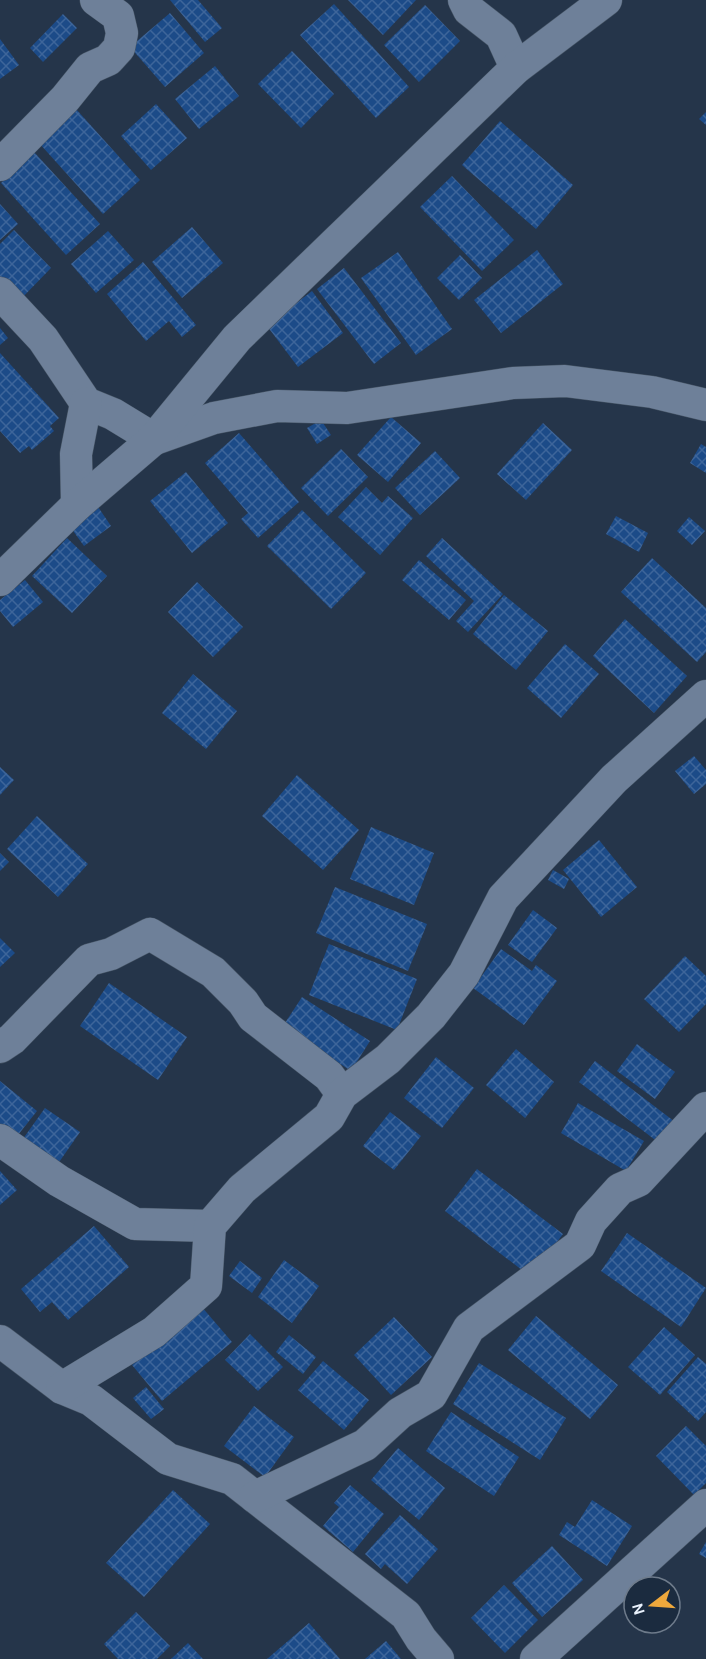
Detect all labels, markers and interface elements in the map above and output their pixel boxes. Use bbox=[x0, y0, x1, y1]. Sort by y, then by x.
north arrow bbox=[622, 1575, 682, 1635]
text: N bbox=[627, 1601, 649, 1618]

